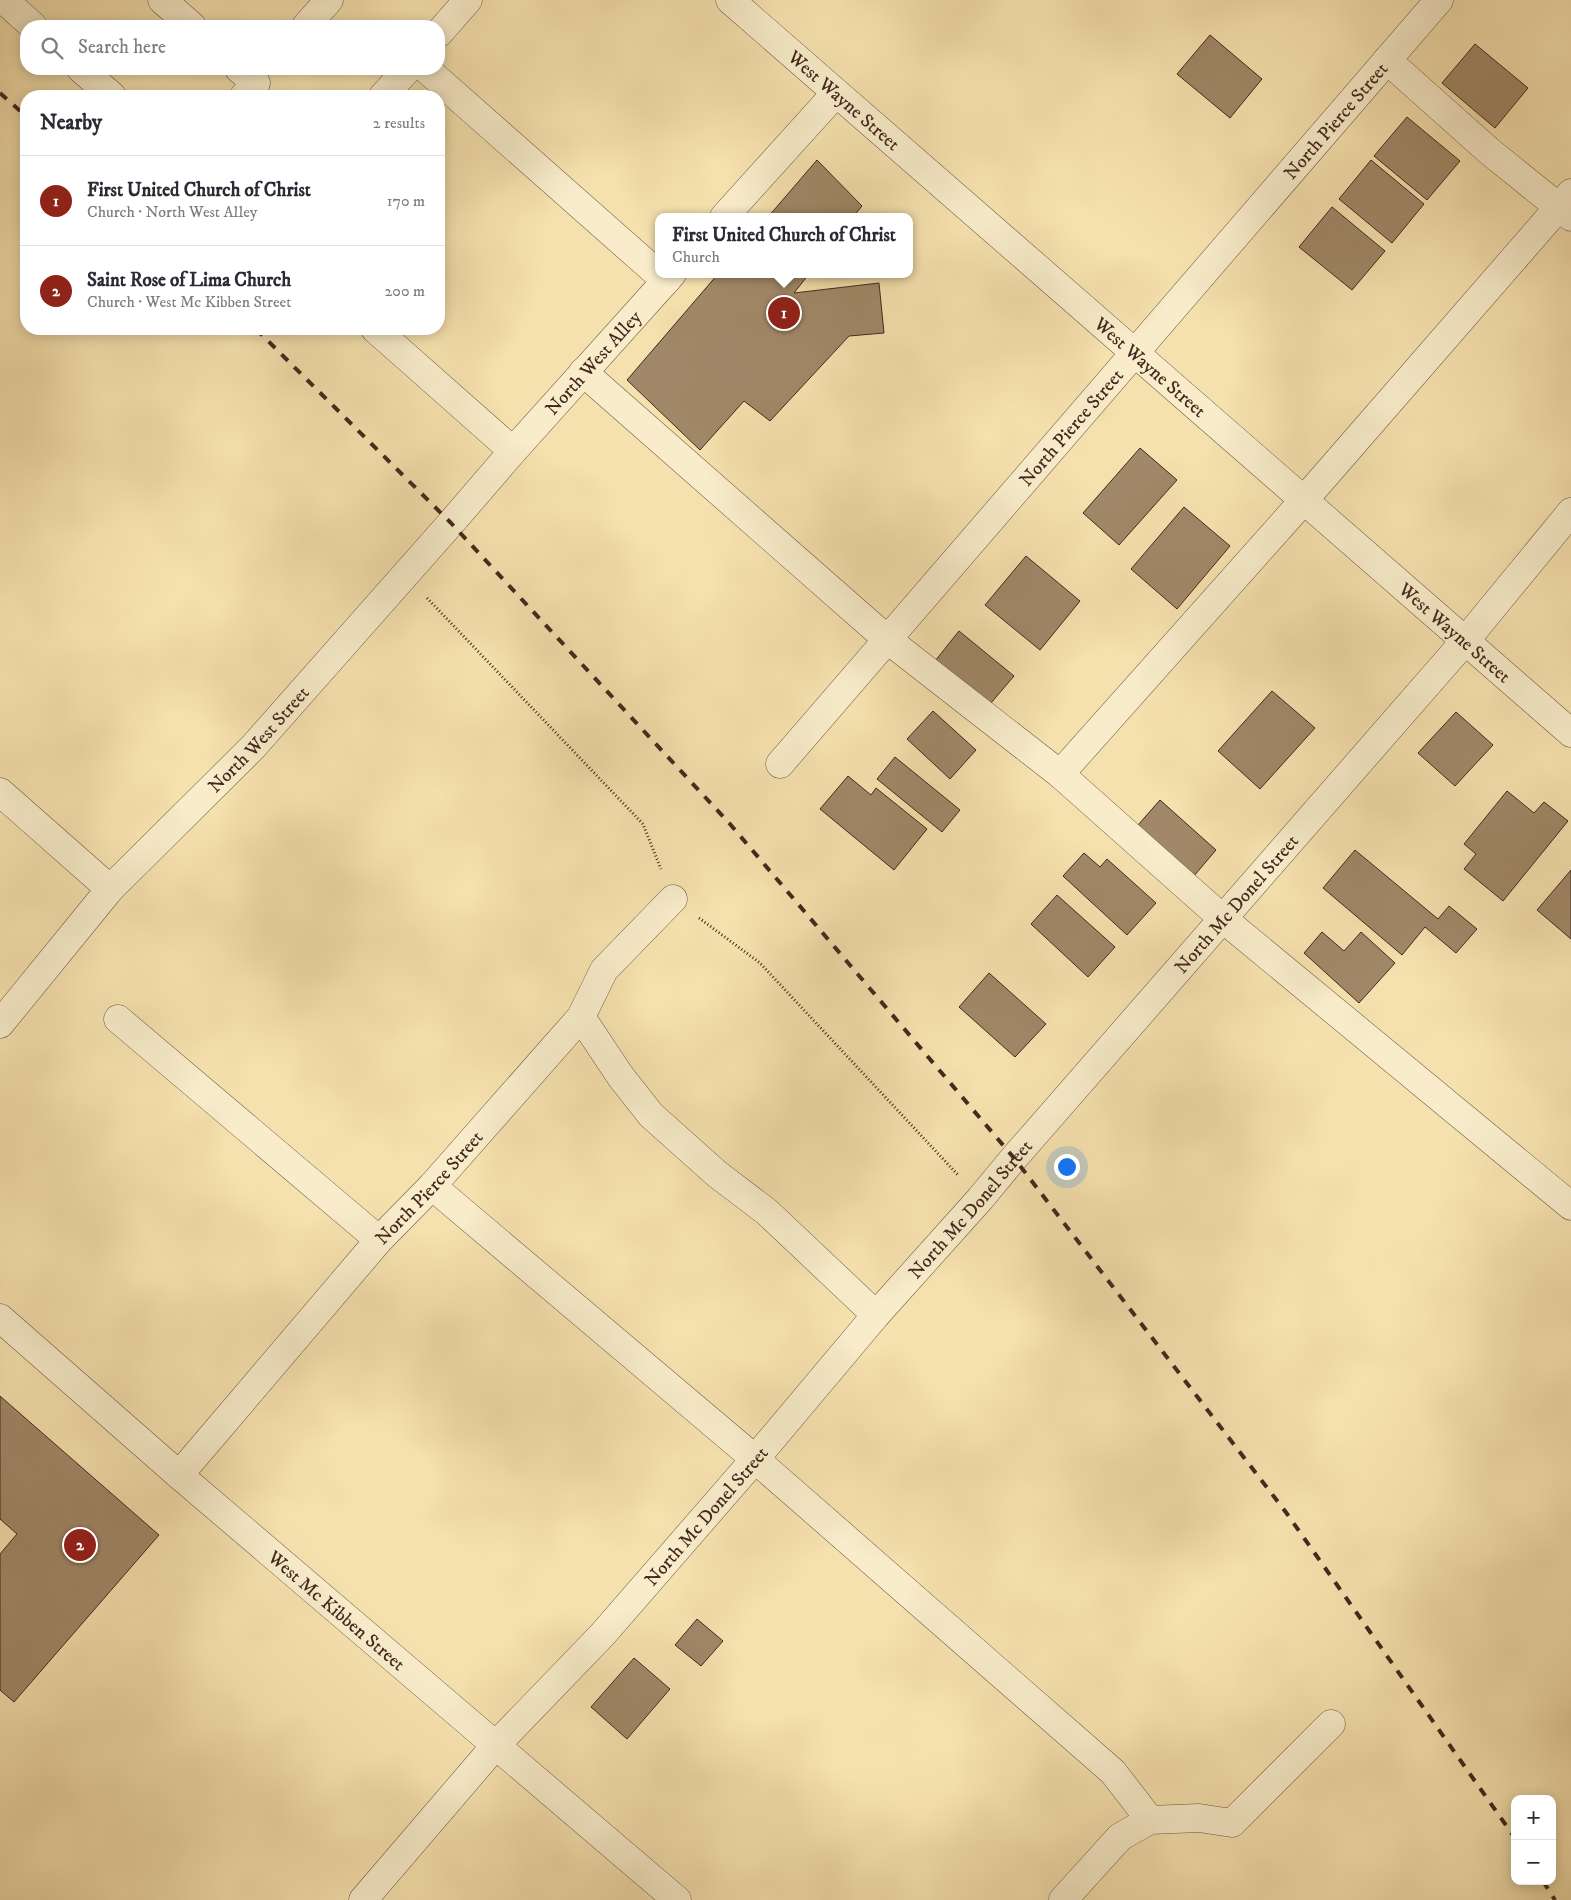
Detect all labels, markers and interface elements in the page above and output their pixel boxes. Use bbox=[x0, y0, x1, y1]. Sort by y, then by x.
search box bbox=[20, 20, 445, 75]
icon: search bbox=[38, 34, 66, 62]
text: Search here bbox=[78, 36, 166, 59]
street label: West Wayne Street bbox=[782, 45, 904, 156]
street label: North Pierce Street bbox=[1279, 58, 1393, 185]
text: Nearby bbox=[40, 110, 102, 136]
text: 2 results bbox=[373, 113, 425, 133]
text: First United Church of Christ bbox=[87, 179, 311, 202]
text: 1 bbox=[53, 191, 59, 211]
text: 170 m bbox=[387, 191, 425, 211]
text: Church · North West Alley bbox=[87, 202, 257, 222]
popup bbox=[655, 213, 913, 278]
text: First United Church of Christ bbox=[672, 224, 896, 247]
text: Church bbox=[672, 247, 720, 267]
text: Saint Rose of Lima Church bbox=[87, 269, 291, 292]
text: 2 bbox=[52, 281, 60, 301]
text: 200 m bbox=[384, 281, 425, 301]
text: Church · West Mc Kibben Street bbox=[87, 292, 291, 312]
pin: 1 bbox=[768, 294, 800, 332]
street label: North West Alley bbox=[541, 305, 647, 420]
street label: West Wayne Street bbox=[1088, 312, 1210, 423]
street label: North Pierce Street bbox=[1015, 365, 1129, 491]
street label: West Wayne Street bbox=[1393, 578, 1515, 688]
street label: North West Street bbox=[204, 682, 314, 798]
street label: North Mc Donel Street bbox=[1170, 830, 1304, 979]
street label: North Pierce Street bbox=[371, 1126, 488, 1250]
street label: North Mc Donel Street bbox=[904, 1136, 1038, 1284]
your location bbox=[1054, 1154, 1080, 1180]
street label: North Mc Donel Street bbox=[640, 1442, 773, 1591]
pin: 2 bbox=[64, 1526, 96, 1564]
street label: West Mc Kibben Street bbox=[262, 1545, 410, 1676]
map controls bbox=[1511, 1795, 1556, 1885]
button: + bbox=[1511, 1795, 1556, 1840]
button: − bbox=[1511, 1840, 1556, 1885]

